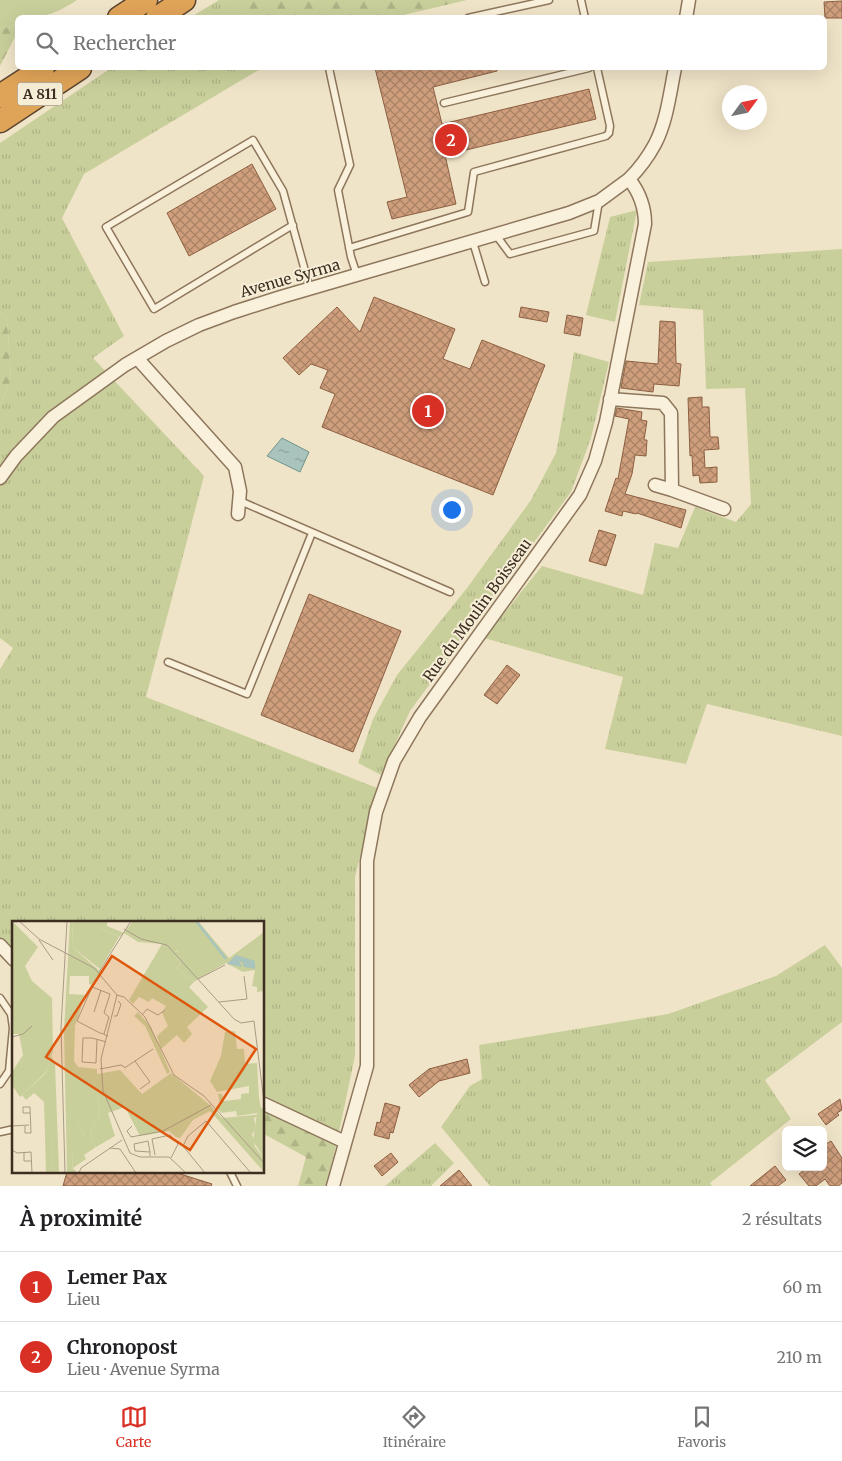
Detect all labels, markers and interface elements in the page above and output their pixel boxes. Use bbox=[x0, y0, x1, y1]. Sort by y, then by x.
search box bbox=[15, 15, 827, 70]
icon: search bbox=[33, 29, 61, 57]
text: Rechercher bbox=[73, 31, 176, 55]
road number: A 811 bbox=[18, 82, 62, 106]
north arrow bbox=[722, 85, 767, 130]
pin: 2 bbox=[435, 121, 467, 159]
street label: Avenue Syrma bbox=[237, 255, 342, 302]
pin: 1 bbox=[412, 392, 444, 430]
your location bbox=[439, 497, 465, 523]
street label: Rue du Moulin Boisseau bbox=[419, 535, 535, 685]
inset map bbox=[12, 921, 265, 1174]
map controls bbox=[782, 1126, 827, 1171]
button: layers bbox=[782, 1126, 827, 1171]
text: À proximité bbox=[20, 1205, 142, 1232]
text: 2 résultats bbox=[742, 1209, 822, 1229]
text: Lemer Pax bbox=[67, 1265, 167, 1289]
text: 1 bbox=[32, 1277, 40, 1297]
text: 60 m bbox=[782, 1277, 822, 1297]
text: Lieu bbox=[67, 1289, 100, 1309]
text: Chronopost bbox=[67, 1335, 177, 1359]
text: 2 bbox=[31, 1347, 41, 1367]
text: 210 m bbox=[777, 1347, 822, 1367]
text: Lieu · Avenue Syrma bbox=[67, 1359, 220, 1379]
tab: Carte bbox=[116, 1403, 151, 1451]
tab: Itinéraire bbox=[383, 1403, 446, 1451]
tab: Favoris bbox=[677, 1403, 726, 1451]

